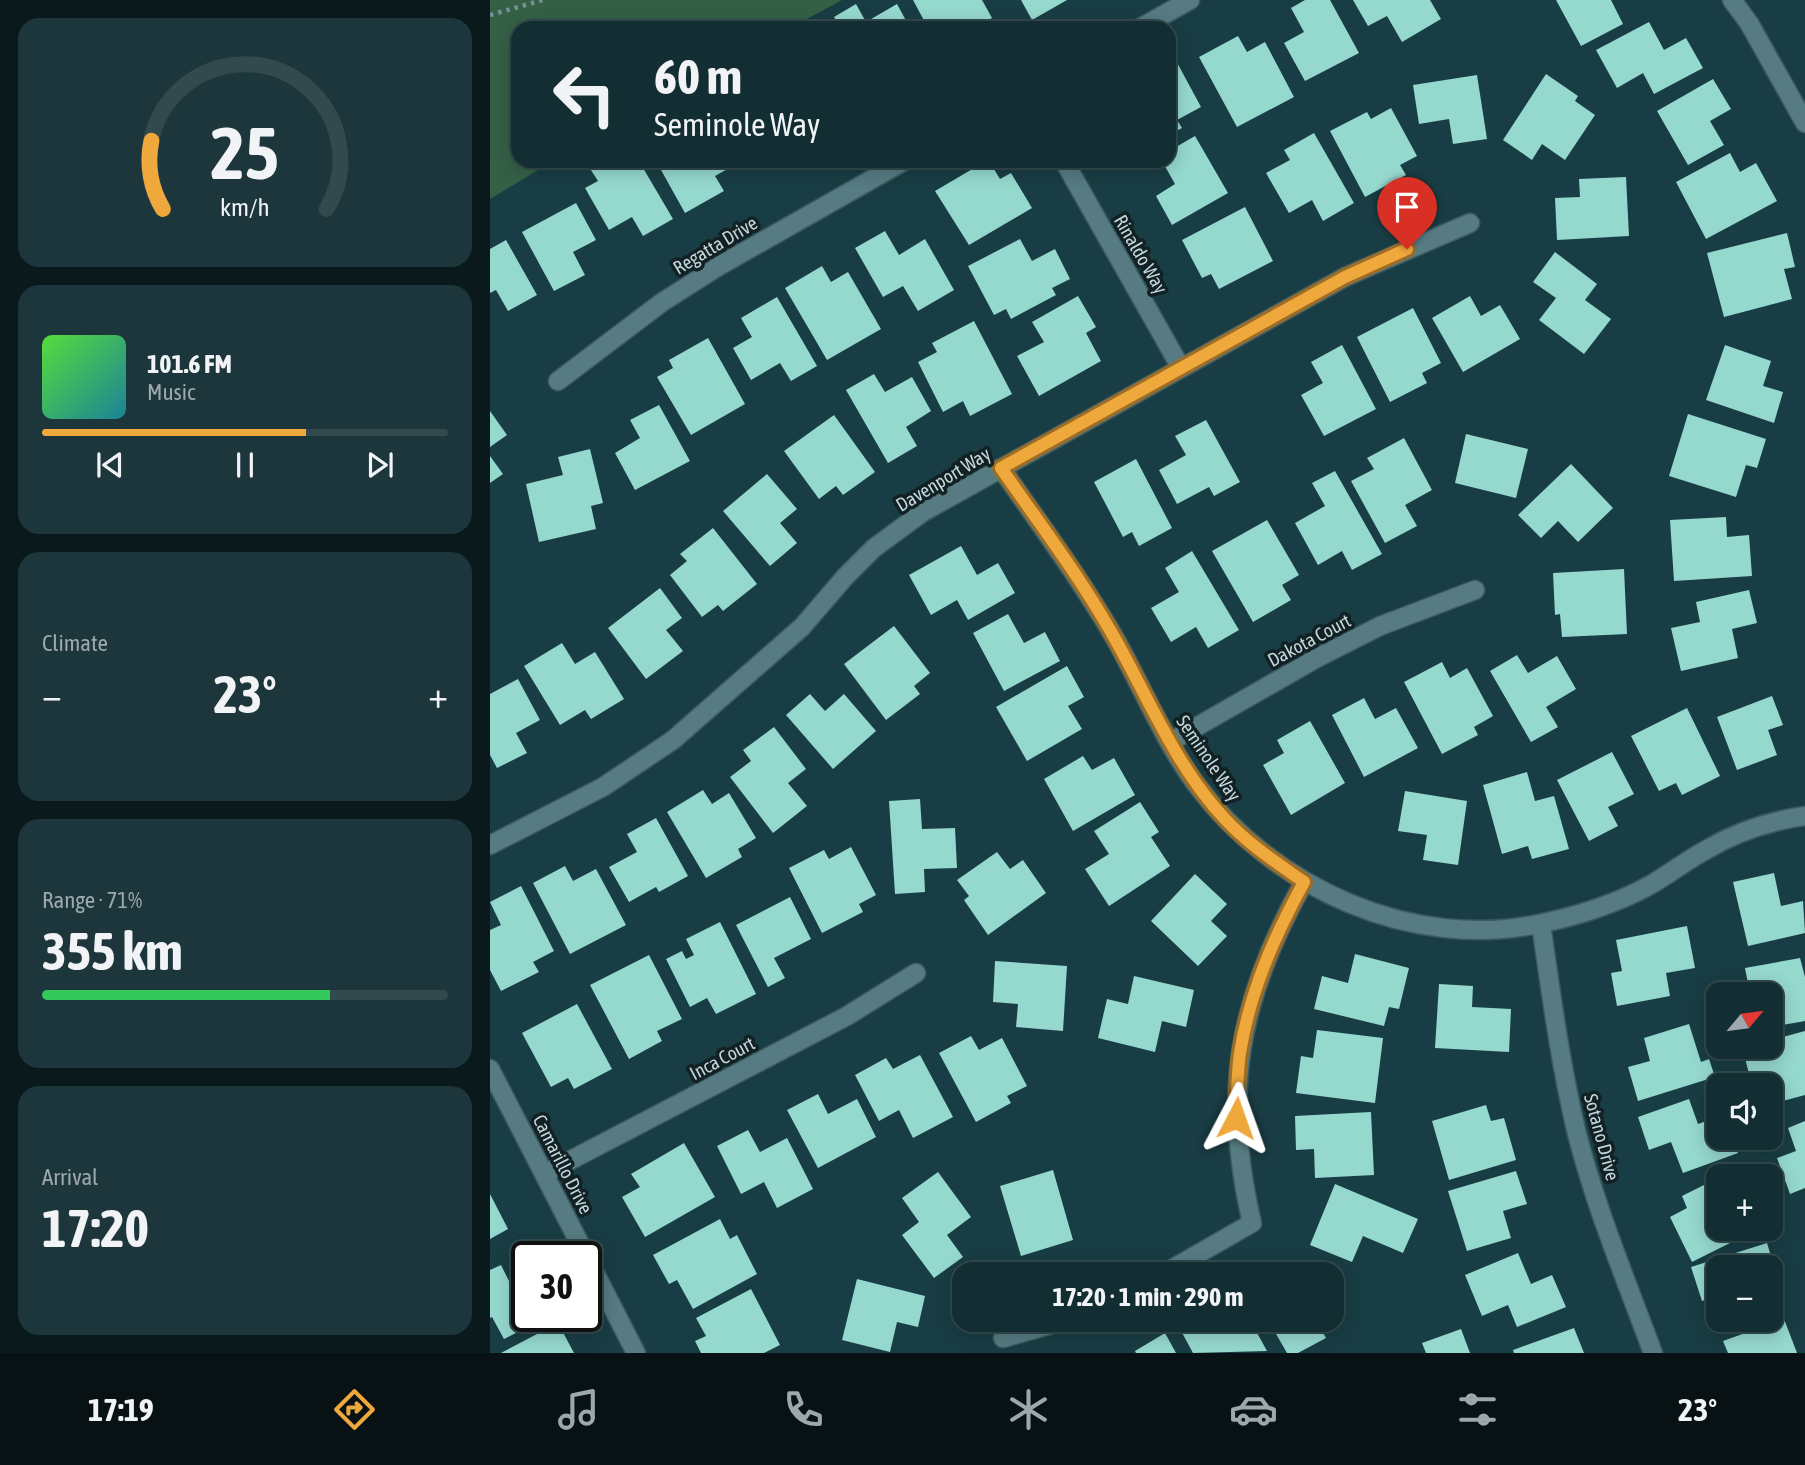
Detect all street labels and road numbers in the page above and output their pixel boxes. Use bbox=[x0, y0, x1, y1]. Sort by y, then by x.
street label: Regatta Drive bbox=[669, 211, 761, 279]
street label: Rinaldo Way bbox=[1110, 211, 1172, 297]
street label: Davenport Way bbox=[892, 442, 994, 516]
street label: Dakota Court bbox=[1264, 609, 1354, 671]
street label: Seminole Way bbox=[1172, 711, 1246, 805]
street label: Inca Court bbox=[686, 1032, 758, 1084]
street label: Sotano Drive bbox=[1580, 1091, 1624, 1183]
street label: Camarillo Drive bbox=[529, 1111, 597, 1217]

